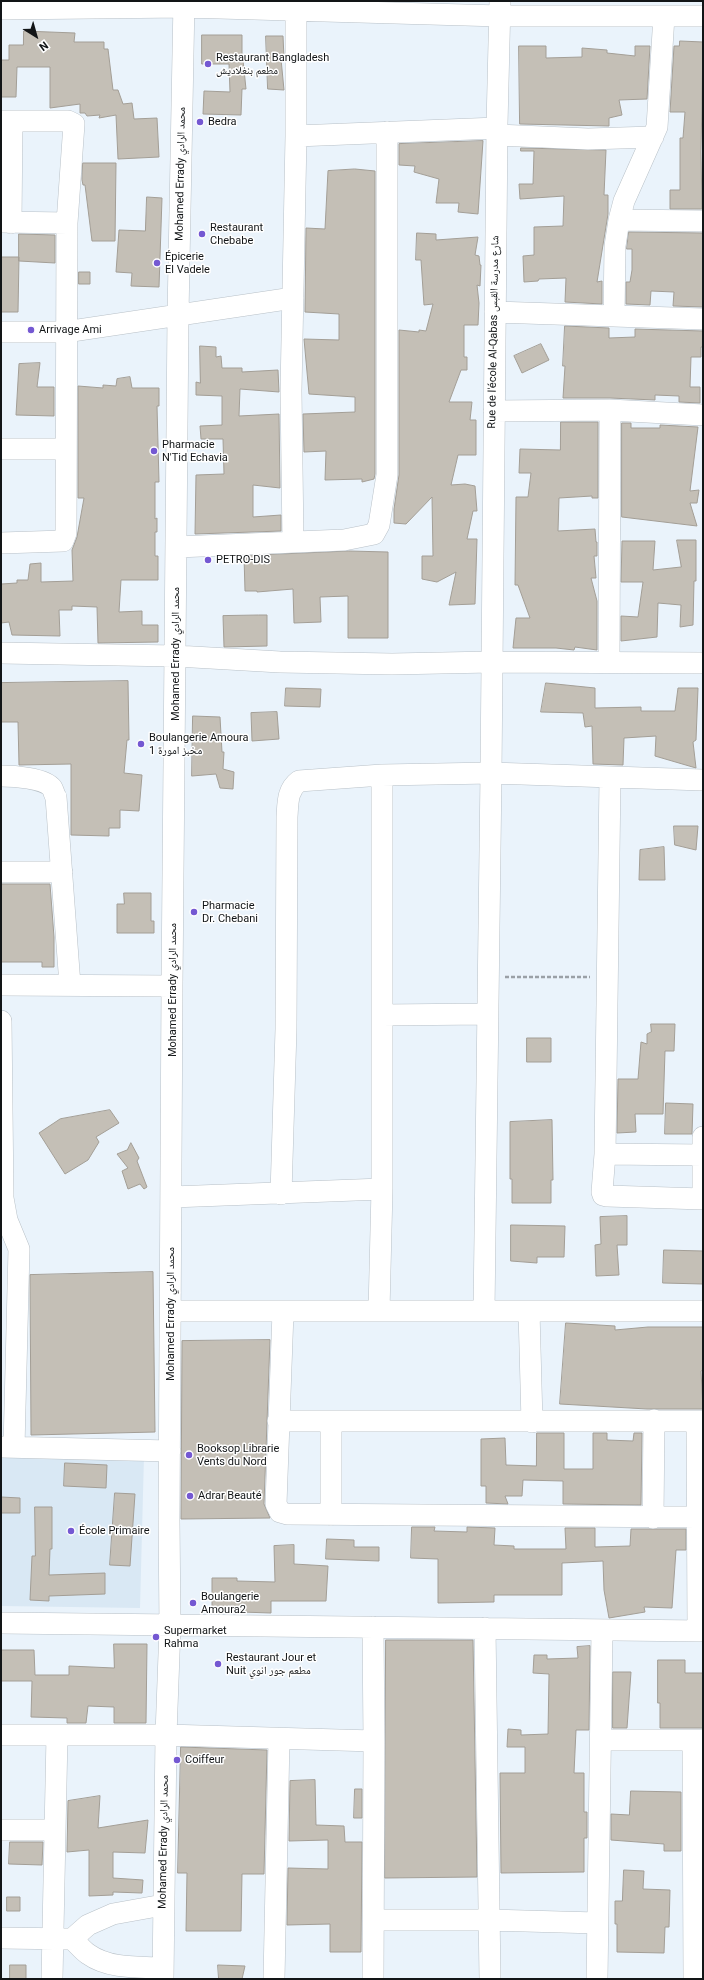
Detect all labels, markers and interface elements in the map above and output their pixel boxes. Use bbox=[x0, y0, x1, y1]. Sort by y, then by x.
north arrow bbox=[16, 16, 56, 56]
text: N bbox=[37, 38, 51, 54]
place label: Restaurant Bangladesh مطعم بنغلاديش bbox=[216, 51, 329, 77]
marker: Restaurant Bangladesh مطعم بنغلاديش bbox=[203, 59, 213, 69]
street label: Mohamed Errady محمد الرادي bbox=[173, 107, 189, 241]
place label: Bedra bbox=[208, 115, 236, 129]
marker: Bedra bbox=[195, 117, 205, 127]
place label: Restaurant Chebabe bbox=[210, 221, 263, 247]
marker: Restaurant Chebabe bbox=[197, 229, 207, 239]
street label: Rue de l'école Al-Qabas شارع مدرسة القبس bbox=[486, 235, 502, 429]
place label: Épicerie El Vadele bbox=[165, 250, 210, 276]
marker: Épicerie El Vadele bbox=[152, 258, 162, 268]
place label: Arrivage Ami bbox=[39, 323, 102, 337]
marker: Arrivage Ami bbox=[26, 325, 36, 335]
place label: Pharmacie N'Tid Echavia bbox=[162, 438, 228, 464]
marker: Pharmacie N'Tid Echavia bbox=[149, 446, 159, 456]
place label: PETRO-DIS bbox=[216, 553, 270, 567]
marker: PETRO-DIS bbox=[203, 555, 213, 565]
street label: Mohamed Errady محمد الرادي bbox=[169, 587, 183, 721]
place label: Boulangerie Amoura 1 مخبز امورة bbox=[149, 731, 249, 757]
marker: Boulangerie Amoura 1 مخبز امورة bbox=[136, 739, 146, 749]
place label: Pharmacie Dr. Chebani bbox=[202, 899, 258, 925]
marker: Pharmacie Dr. Chebani bbox=[189, 907, 199, 917]
street label: Mohamed Errady محمد الرادي bbox=[166, 923, 180, 1057]
street label: Mohamed Errady محمد الرادي bbox=[164, 1247, 178, 1381]
place label: Booksop Librarie Vents du Nord bbox=[197, 1442, 279, 1468]
marker: Booksop Librarie Vents du Nord bbox=[184, 1450, 194, 1460]
place label: Adrar Beauté bbox=[198, 1489, 261, 1503]
marker: Adrar Beauté bbox=[185, 1491, 195, 1501]
place label: École Primaire bbox=[79, 1524, 150, 1538]
marker: École Primaire bbox=[66, 1526, 76, 1536]
place label: Boulangerie Amoura2 bbox=[201, 1590, 259, 1616]
marker: Boulangerie Amoura2 bbox=[188, 1598, 198, 1608]
place label: Supermarket Rahma bbox=[164, 1624, 227, 1650]
marker: Supermarket Rahma bbox=[151, 1632, 161, 1642]
place label: Restaurant Jour et Nuit مطعم جور انوي bbox=[226, 1651, 316, 1677]
marker: Restaurant Jour et Nuit مطعم جور انوي bbox=[213, 1659, 223, 1669]
place label: Coiffeur bbox=[185, 1753, 224, 1767]
marker: Coiffeur bbox=[172, 1755, 182, 1765]
street label: Mohamed Errady محمد الرادي bbox=[156, 1775, 172, 1909]

